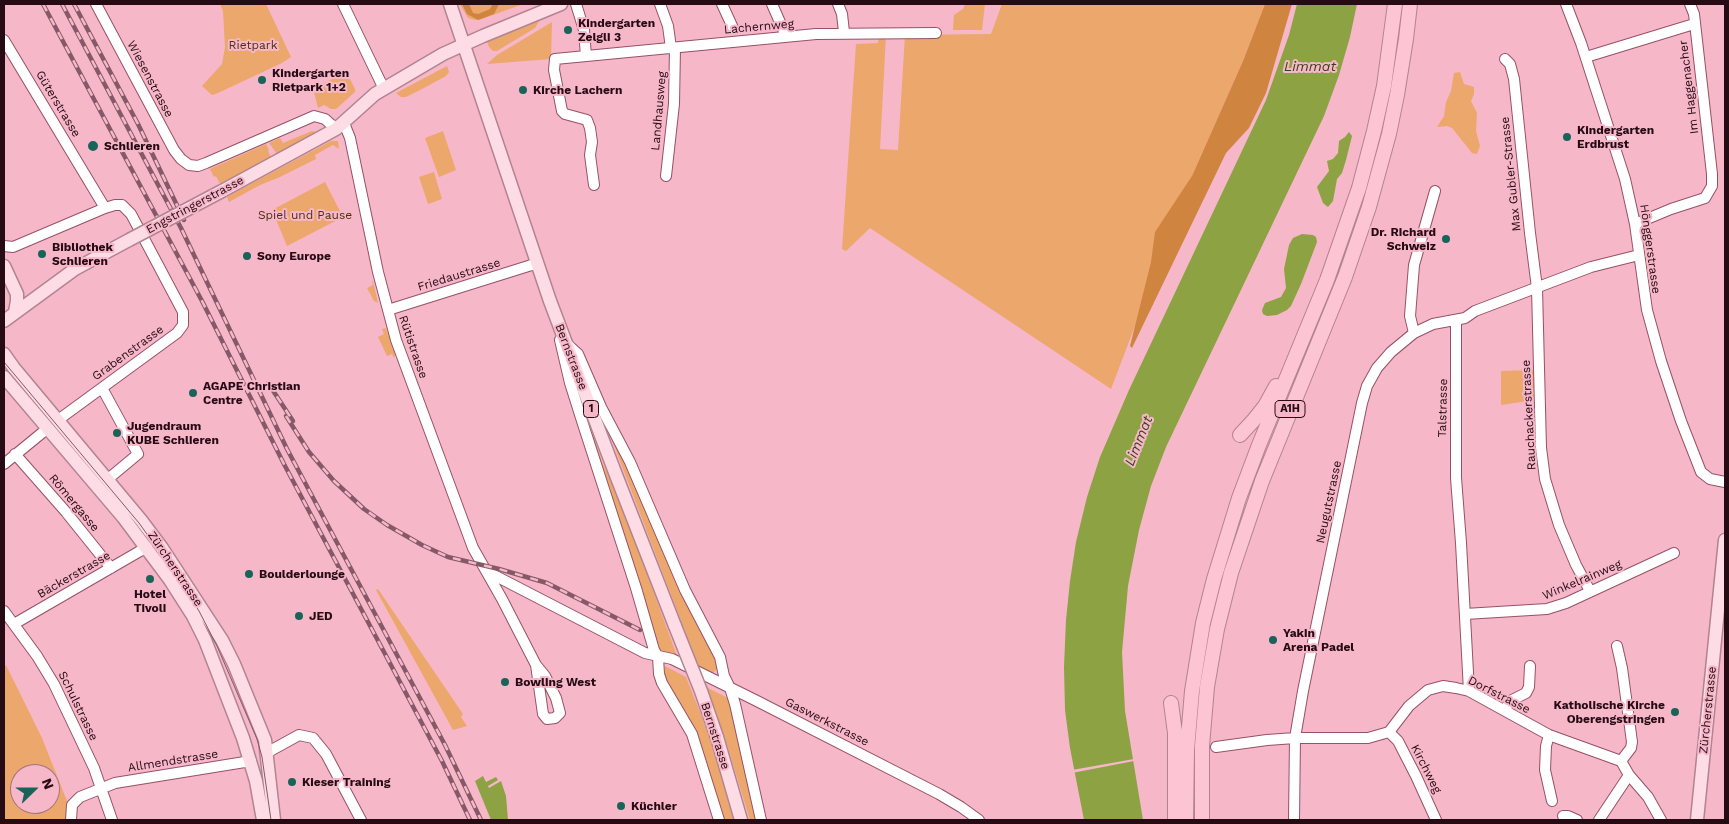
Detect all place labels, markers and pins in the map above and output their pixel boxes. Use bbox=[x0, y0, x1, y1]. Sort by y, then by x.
place label: Kindergarten Zelgli 3 bbox=[578, 16, 655, 44]
marker: Kindergarten Zelgli 3 bbox=[562, 24, 574, 36]
place label: Kindergarten Rietpark 1+2 bbox=[272, 66, 349, 94]
marker: Kindergarten Rietpark 1+2 bbox=[256, 74, 268, 86]
place label: Kirche Lachern bbox=[533, 83, 622, 97]
marker: Kirche Lachern bbox=[517, 84, 529, 96]
place label: Kindergarten Erdbrust bbox=[1577, 123, 1654, 151]
marker: Kindergarten Erdbrust bbox=[1561, 131, 1573, 143]
marker: Schlieren bbox=[86, 139, 100, 153]
place label: Schlieren bbox=[104, 139, 160, 153]
place label: Dr. Richard Schweiz bbox=[1371, 225, 1436, 253]
marker: Dr. Richard Schweiz bbox=[1440, 233, 1452, 245]
place label: Bibliothek Schlieren bbox=[52, 240, 113, 268]
marker: Bibliothek Schlieren bbox=[36, 248, 48, 260]
place label: Sony Europe bbox=[257, 249, 331, 263]
marker: Sony Europe bbox=[241, 250, 253, 262]
place label: AGAPE Christian Centre bbox=[203, 379, 300, 407]
marker: AGAPE Christian Centre bbox=[187, 387, 199, 399]
place label: Jugendraum KUBE Schlieren bbox=[127, 419, 219, 447]
marker: Jugendraum KUBE Schlieren bbox=[111, 427, 123, 439]
place label: Boulderlounge bbox=[259, 567, 345, 581]
marker: Boulderlounge bbox=[243, 568, 255, 580]
marker: Hotel Tivoli bbox=[144, 573, 156, 585]
place label: Hotel Tivoli bbox=[134, 587, 166, 615]
place label: JED bbox=[309, 609, 333, 623]
marker: JED bbox=[293, 610, 305, 622]
place label: Yakin Arena Padel bbox=[1283, 626, 1354, 654]
marker: Yakin Arena Padel bbox=[1267, 634, 1279, 646]
place label: Bowling West bbox=[515, 675, 596, 689]
marker: Bowling West bbox=[499, 676, 511, 688]
place label: Katholische Kirche Oberengstringen bbox=[1554, 698, 1665, 726]
marker: Katholische Kirche Oberengstringen bbox=[1669, 706, 1681, 718]
place label: Kieser Training bbox=[302, 775, 390, 789]
marker: Kieser Training bbox=[286, 776, 298, 788]
place label: Küchler bbox=[631, 799, 677, 813]
marker: Küchler bbox=[615, 800, 627, 812]

